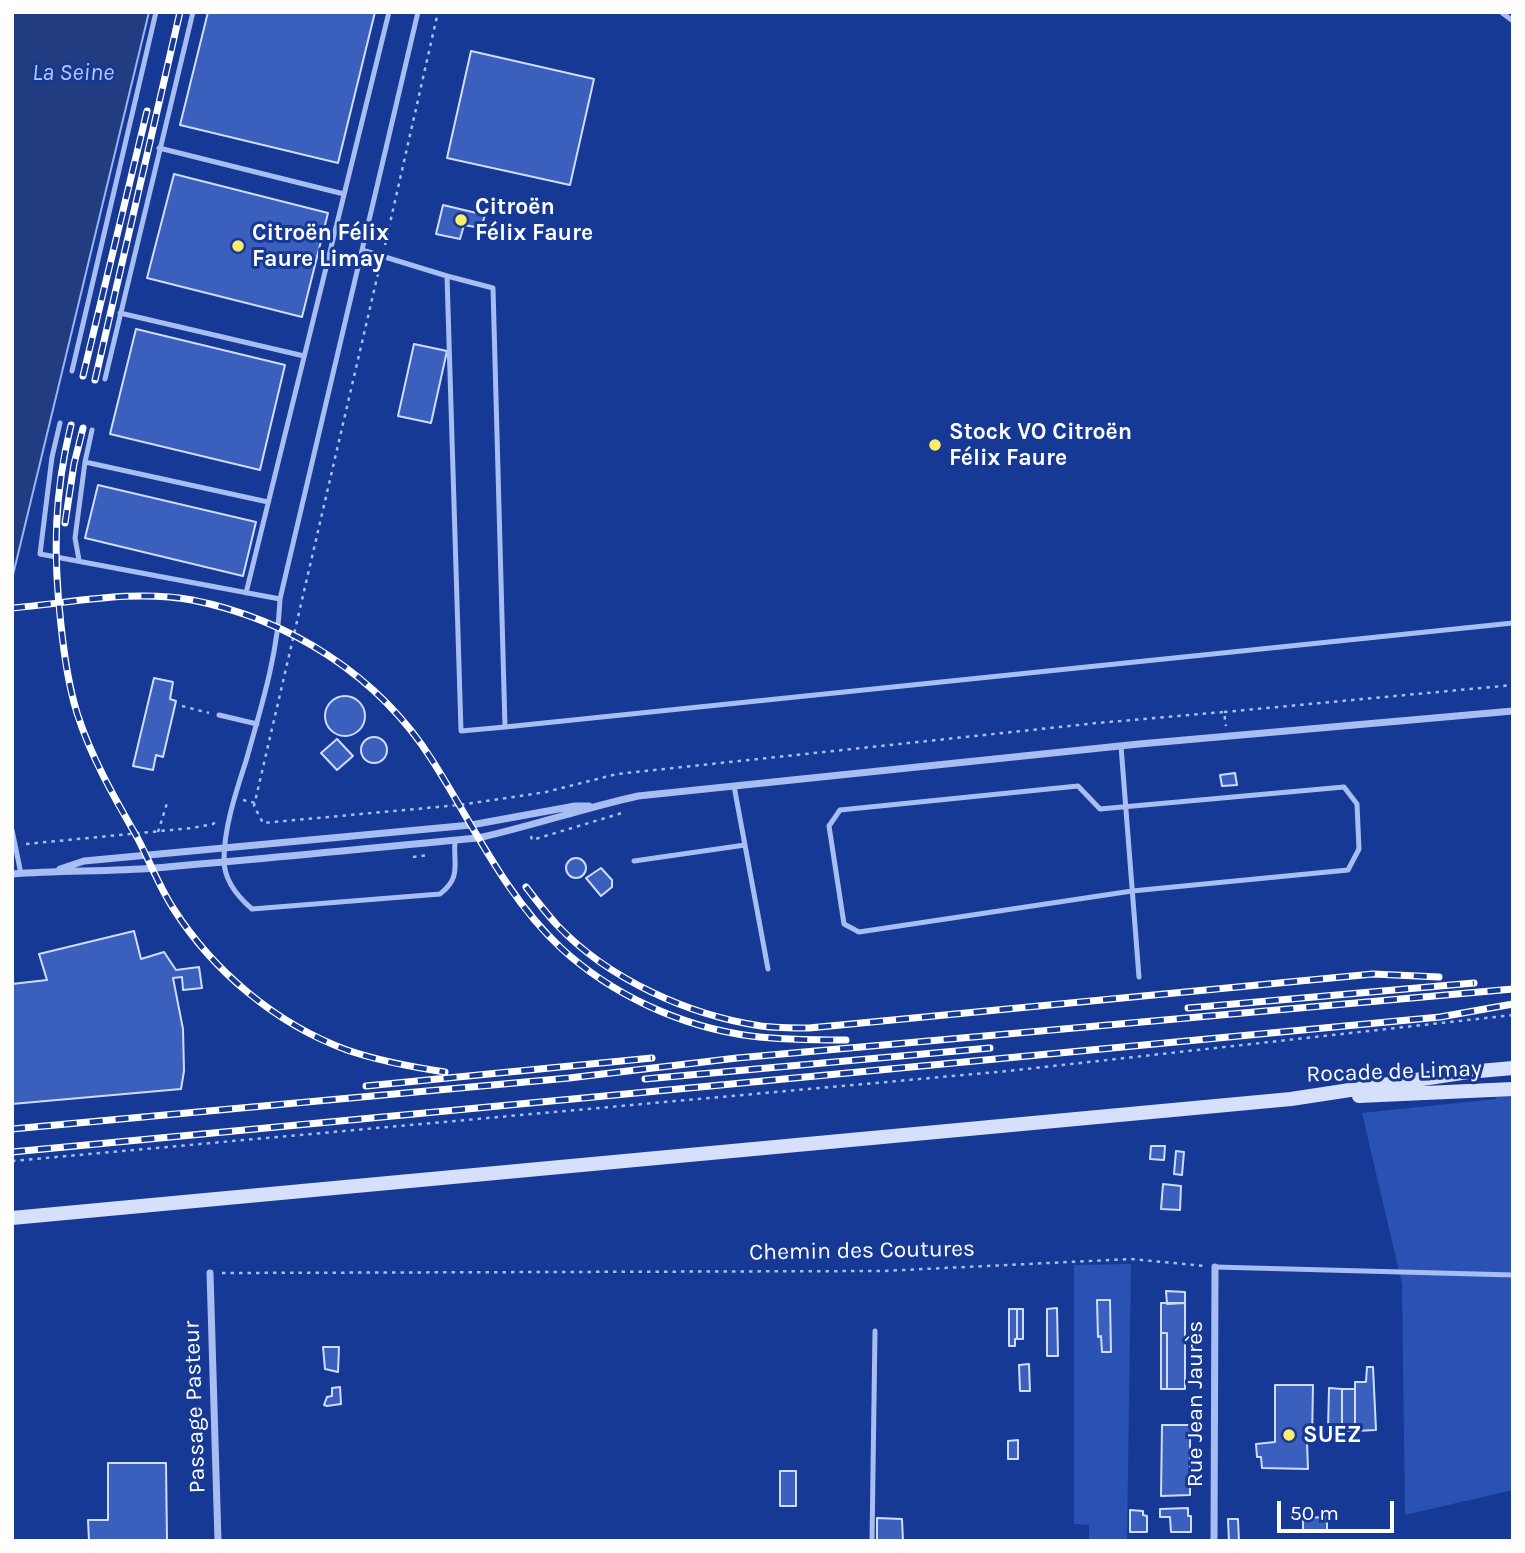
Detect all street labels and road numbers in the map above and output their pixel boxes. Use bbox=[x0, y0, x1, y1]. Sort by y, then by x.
street label: Rocade de Limay bbox=[1306, 1055, 1482, 1089]
street label: Chemin des Coutures bbox=[749, 1235, 975, 1267]
street label: Passage Pasteur bbox=[178, 1320, 212, 1494]
street label: Rue Jean Jaurès bbox=[1181, 1321, 1209, 1487]

